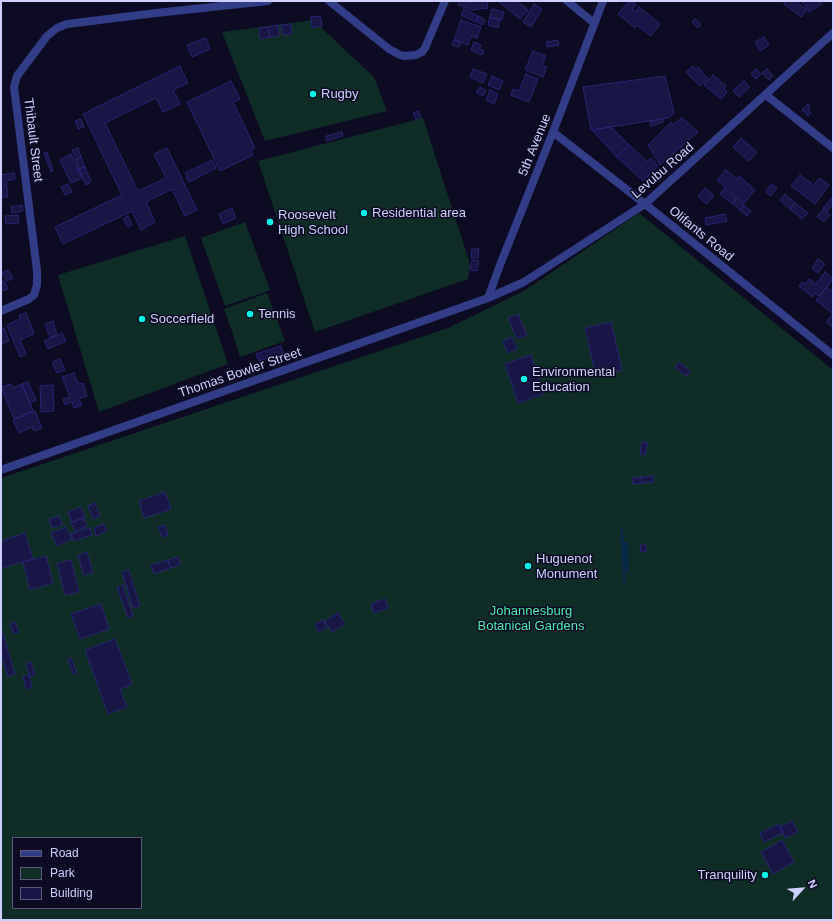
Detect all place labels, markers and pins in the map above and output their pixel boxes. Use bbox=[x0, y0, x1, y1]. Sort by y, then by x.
place label: Rugby bbox=[321, 86, 359, 102]
marker: Rugby bbox=[308, 89, 318, 99]
place label: Residential area bbox=[372, 205, 466, 221]
place label: Roosevelt High School bbox=[278, 207, 348, 238]
marker: Residential area bbox=[359, 208, 369, 218]
marker: Roosevelt High School bbox=[265, 217, 275, 227]
place label: Tennis bbox=[258, 306, 296, 322]
marker: Tennis bbox=[245, 309, 255, 319]
place label: Soccerfield bbox=[150, 311, 214, 327]
marker: Soccerfield bbox=[137, 314, 147, 324]
place label: Environmental Education bbox=[532, 364, 615, 395]
marker: Environmental Education bbox=[519, 374, 529, 384]
place label: Huguenot Monument bbox=[536, 551, 597, 582]
marker: Huguenot Monument bbox=[523, 561, 533, 571]
place label: Tranquility bbox=[698, 867, 757, 883]
marker: Tranquility bbox=[760, 870, 770, 880]

